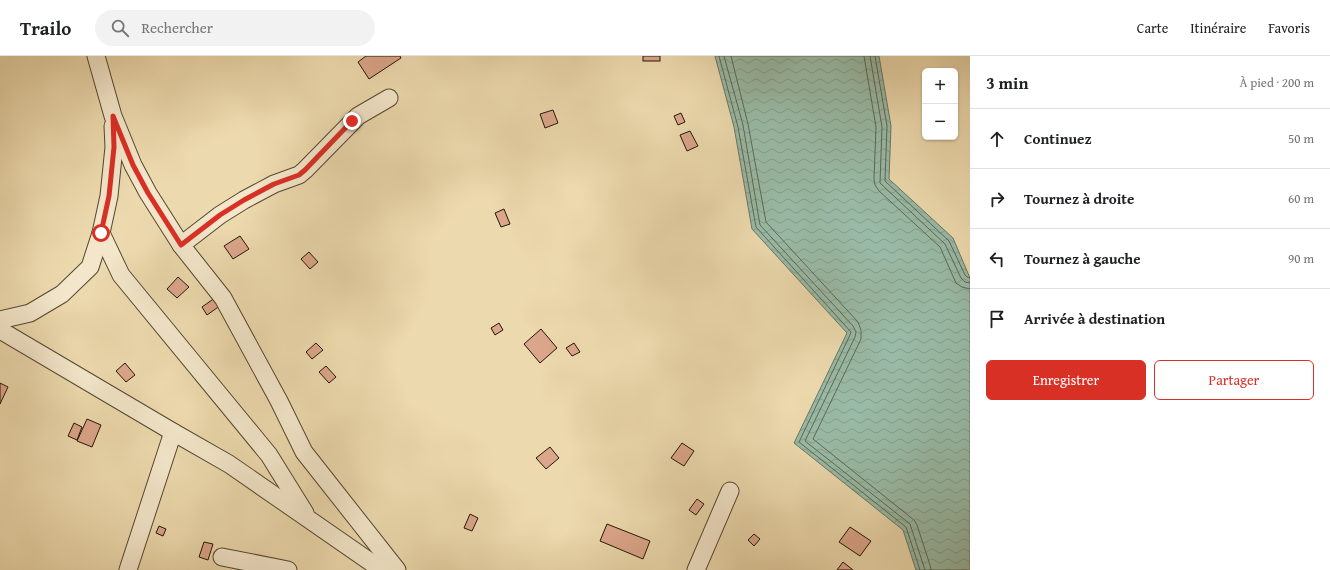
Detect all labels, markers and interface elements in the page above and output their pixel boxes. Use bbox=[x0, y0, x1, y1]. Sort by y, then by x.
search box bbox=[95, 10, 375, 46]
text: Trailo bbox=[20, 14, 71, 42]
icon: search bbox=[109, 17, 131, 39]
text: Rechercher bbox=[141, 17, 213, 38]
text: Carte bbox=[1137, 18, 1168, 38]
text: Itinéraire bbox=[1190, 18, 1246, 38]
text: Favoris bbox=[1268, 18, 1310, 38]
map controls bbox=[922, 68, 958, 140]
button: + bbox=[922, 68, 958, 104]
text: 3 min bbox=[986, 70, 1028, 95]
text: À pied · 200 m bbox=[1239, 73, 1314, 92]
button: − bbox=[922, 104, 958, 140]
route end bbox=[343, 112, 361, 130]
icon: ahead bbox=[986, 128, 1008, 150]
text: Continuez bbox=[1024, 128, 1092, 149]
text: 50 m bbox=[1288, 129, 1314, 148]
icon: right bbox=[986, 188, 1008, 210]
text: Tournez à droite bbox=[1024, 188, 1134, 209]
text: 60 m bbox=[1288, 189, 1314, 208]
route start bbox=[92, 224, 110, 242]
icon: left bbox=[986, 248, 1008, 270]
text: Tournez à gauche bbox=[1024, 248, 1141, 269]
text: 90 m bbox=[1288, 249, 1314, 268]
icon: arrive bbox=[986, 308, 1008, 330]
text: Arrivée à destination bbox=[1024, 308, 1165, 329]
button: Enregistrer bbox=[986, 360, 1146, 400]
button: Partager bbox=[1154, 360, 1314, 400]

